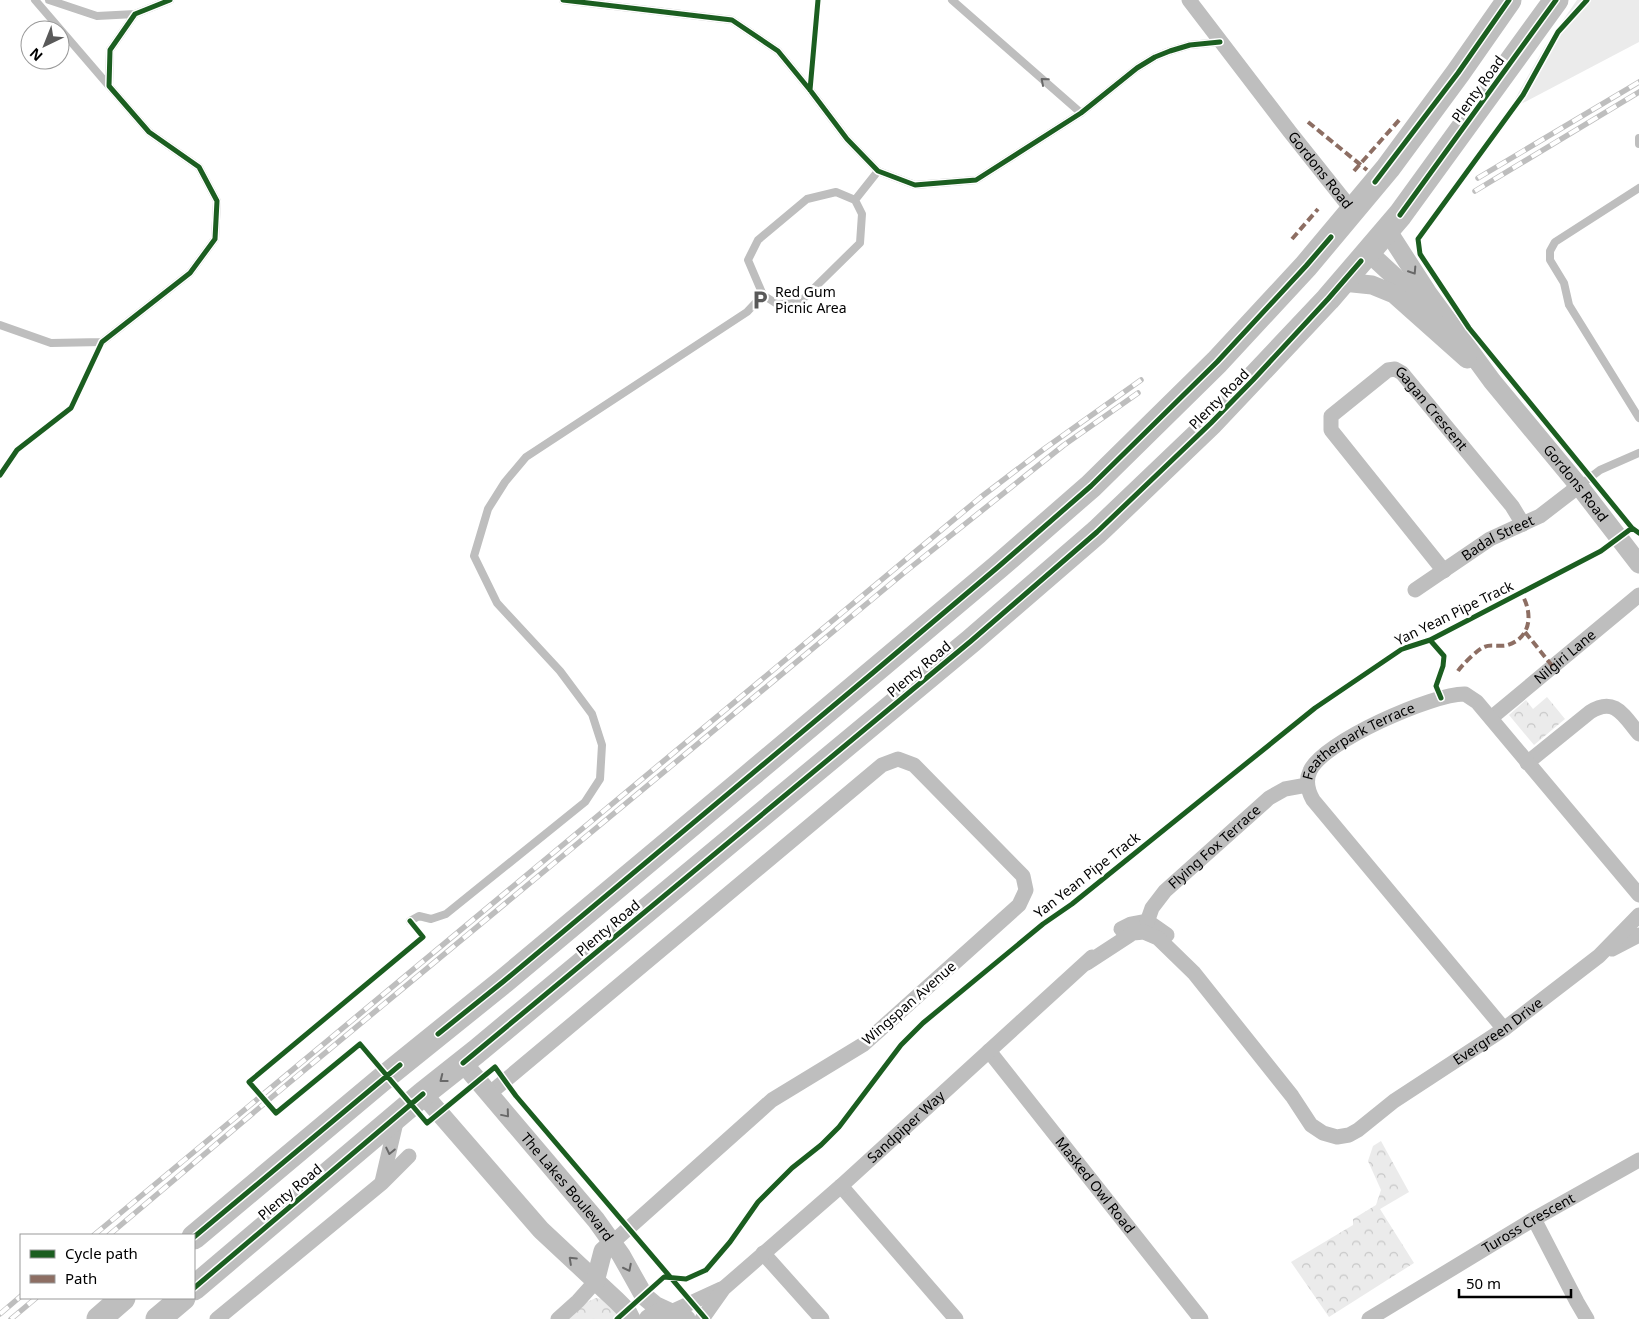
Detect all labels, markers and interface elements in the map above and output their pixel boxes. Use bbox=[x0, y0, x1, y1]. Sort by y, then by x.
north arrow bbox=[20, 20, 70, 70]
text: N bbox=[25, 44, 46, 66]
street label: Plenty Road bbox=[1447, 52, 1508, 126]
one-way arrow bbox=[1041, 78, 1050, 87]
street label: Gordons Road bbox=[1284, 127, 1357, 213]
one-way arrow bbox=[1407, 266, 1417, 275]
place label: Red Gum Picnic Area bbox=[775, 282, 847, 317]
parking icon: Red Gum Picnic Area bbox=[749, 289, 771, 311]
street label: Gagan Crescent bbox=[1392, 361, 1472, 454]
street label: Plenty Road bbox=[1184, 364, 1253, 433]
street label: Gordons Road bbox=[1539, 440, 1613, 525]
street label: Badal Street bbox=[1457, 510, 1537, 565]
street label: Yan Yean Pipe Track bbox=[1391, 575, 1517, 649]
street label: Nilgiri Lane bbox=[1530, 625, 1599, 688]
street label: Plenty Road bbox=[883, 636, 955, 701]
street label: Featherpark Terrace bbox=[1298, 698, 1417, 782]
street label: Flying Fox Terrace bbox=[1164, 800, 1264, 893]
street label: Yan Yean Pipe Track bbox=[1030, 827, 1144, 922]
street label: Plenty Road bbox=[572, 895, 644, 960]
street label: Wingspan Avenue bbox=[858, 957, 960, 1049]
street label: Evergreen Drive bbox=[1449, 993, 1546, 1069]
one-way arrow bbox=[440, 1073, 449, 1081]
street label: Sandpiper Way bbox=[863, 1086, 949, 1167]
one-way arrow bbox=[500, 1108, 509, 1117]
street label: The Lakes Boulevard bbox=[517, 1128, 618, 1245]
street label: Masked Owl Road bbox=[1051, 1133, 1139, 1237]
one-way arrow bbox=[385, 1147, 396, 1155]
street label: Plenty Road bbox=[254, 1159, 326, 1224]
street label: Tuross Crescent bbox=[1478, 1188, 1578, 1257]
legend bbox=[20, 1234, 195, 1299]
text: Cycle path bbox=[65, 1243, 138, 1263]
one-way arrow bbox=[568, 1257, 577, 1266]
one-way arrow bbox=[622, 1263, 632, 1272]
scale bar bbox=[1459, 1266, 1572, 1298]
text: Path bbox=[65, 1268, 97, 1288]
text: 50 m bbox=[1466, 1273, 1501, 1293]

